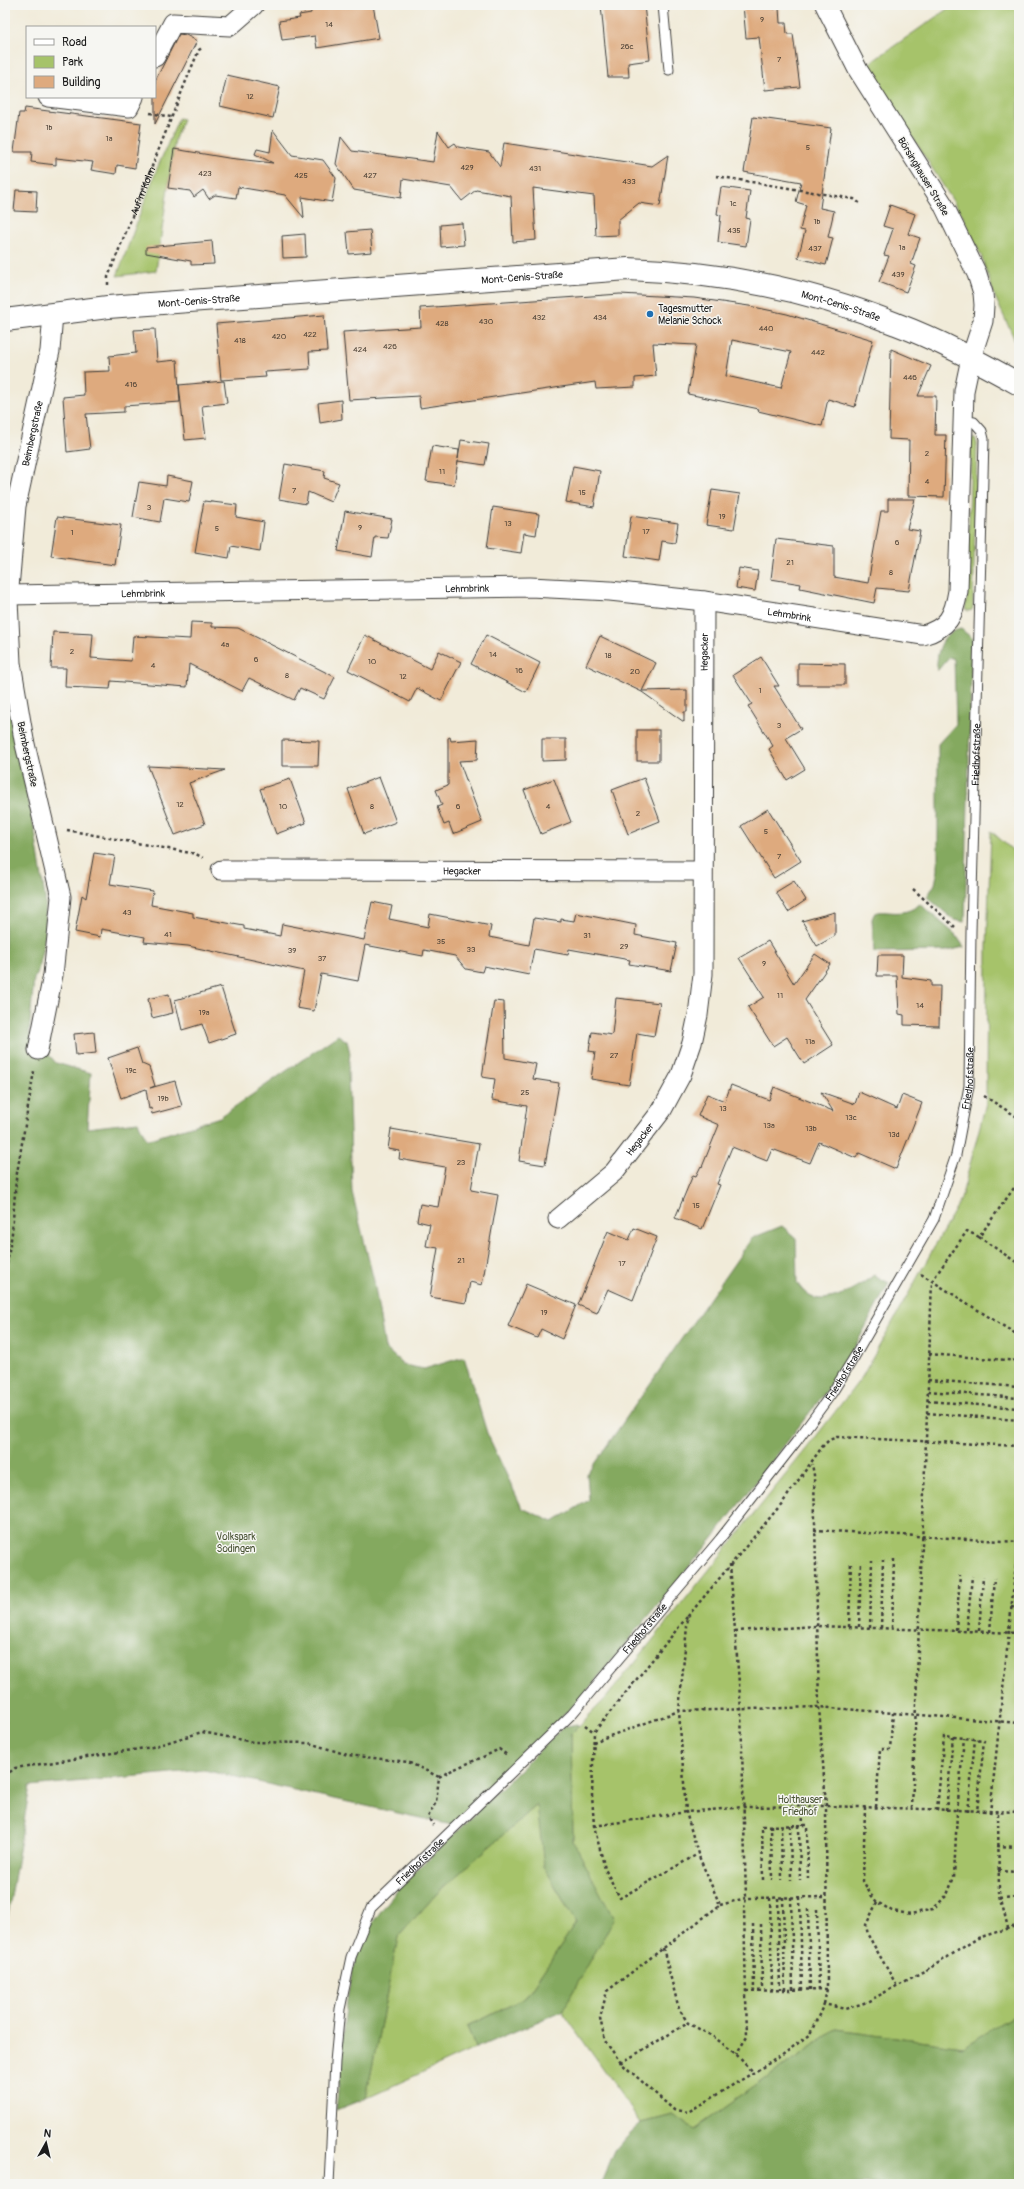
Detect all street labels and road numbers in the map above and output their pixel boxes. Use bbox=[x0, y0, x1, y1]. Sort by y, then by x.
street label: Börsinghauser Straße bbox=[895, 135, 951, 218]
street label: Auf'm Kolm bbox=[128, 165, 158, 217]
street label: Mont-Cenis-Straße bbox=[481, 269, 564, 287]
street label: Mont-Cenis-Straße bbox=[800, 289, 882, 324]
street label: Mont-Cenis-Straße bbox=[158, 292, 240, 310]
street label: Beimbergstraße bbox=[20, 400, 46, 467]
street label: Lehmbrink bbox=[445, 583, 490, 595]
street label: Lehmbrink bbox=[121, 588, 166, 600]
street label: Lehmbrink bbox=[766, 606, 813, 625]
street label: Hegacker bbox=[699, 633, 711, 671]
street label: Beimbergstraße bbox=[14, 720, 40, 788]
street label: Friedhofstraße bbox=[970, 723, 983, 786]
street label: Hegacker bbox=[443, 865, 482, 878]
street label: Friedhofstraße bbox=[960, 1047, 977, 1111]
street label: Hegacker bbox=[624, 1120, 657, 1158]
street label: Friedhofstraße bbox=[823, 1344, 866, 1404]
street label: Friedhofstraße bbox=[620, 1601, 670, 1657]
street label: Friedhofstraße bbox=[394, 1836, 447, 1888]

